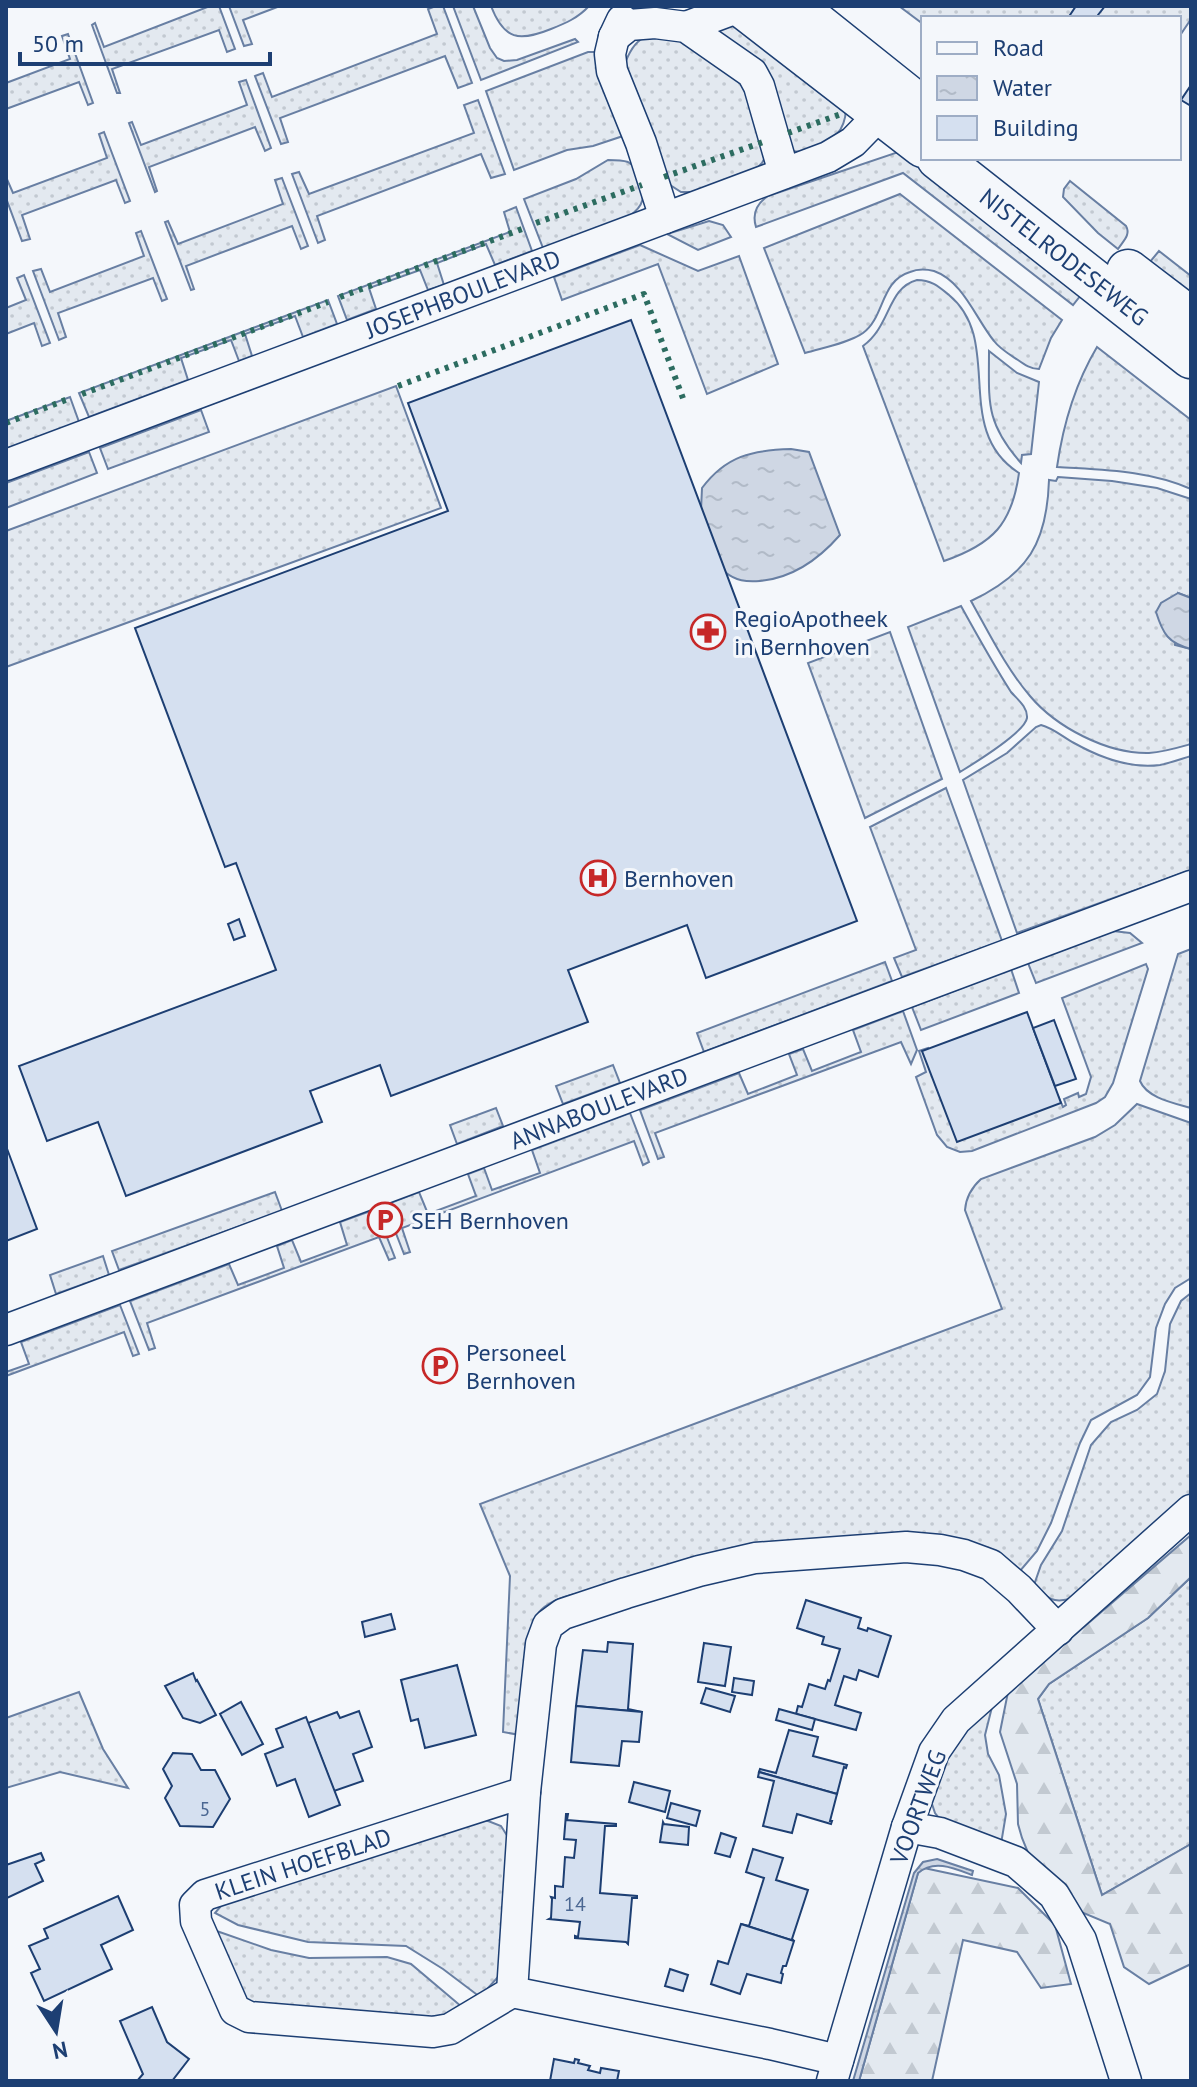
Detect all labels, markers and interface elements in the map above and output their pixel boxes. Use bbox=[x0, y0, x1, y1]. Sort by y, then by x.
scale bar bbox=[20, 16, 270, 66]
legend bbox=[921, 16, 1181, 160]
text: 50 m bbox=[32, 28, 84, 59]
text: Road bbox=[993, 32, 1044, 63]
text: Water bbox=[993, 72, 1052, 103]
text: Building bbox=[993, 112, 1079, 143]
street label: NISTELRODESEWEG bbox=[973, 181, 1155, 333]
street label: JOSEPHBOULEVARD bbox=[360, 243, 565, 346]
place label: RegioApotheek in Bernhoven bbox=[734, 603, 889, 662]
pharmacy icon: RegioApotheek in Bernhoven bbox=[689, 613, 727, 651]
hospital icon: Bernhoven bbox=[579, 859, 617, 897]
place label: Bernhoven bbox=[624, 863, 734, 894]
street label: ANNABOULEVARD bbox=[506, 1060, 692, 1156]
parking icon: SEH Bernhoven bbox=[366, 1201, 404, 1239]
place label: SEH Bernhoven bbox=[411, 1205, 569, 1236]
place label: Personeel Bernhoven bbox=[466, 1337, 576, 1396]
parking icon: Personeel Bernhoven bbox=[421, 1347, 459, 1385]
street label: VOORTWEG bbox=[883, 1746, 953, 1869]
house number: 5 bbox=[200, 1796, 210, 1822]
street label: KLEIN HOEFBLAD bbox=[211, 1821, 395, 1907]
house number: 14 bbox=[564, 1891, 586, 1917]
north arrow bbox=[16, 1991, 96, 2071]
text: N bbox=[50, 2035, 70, 2066]

